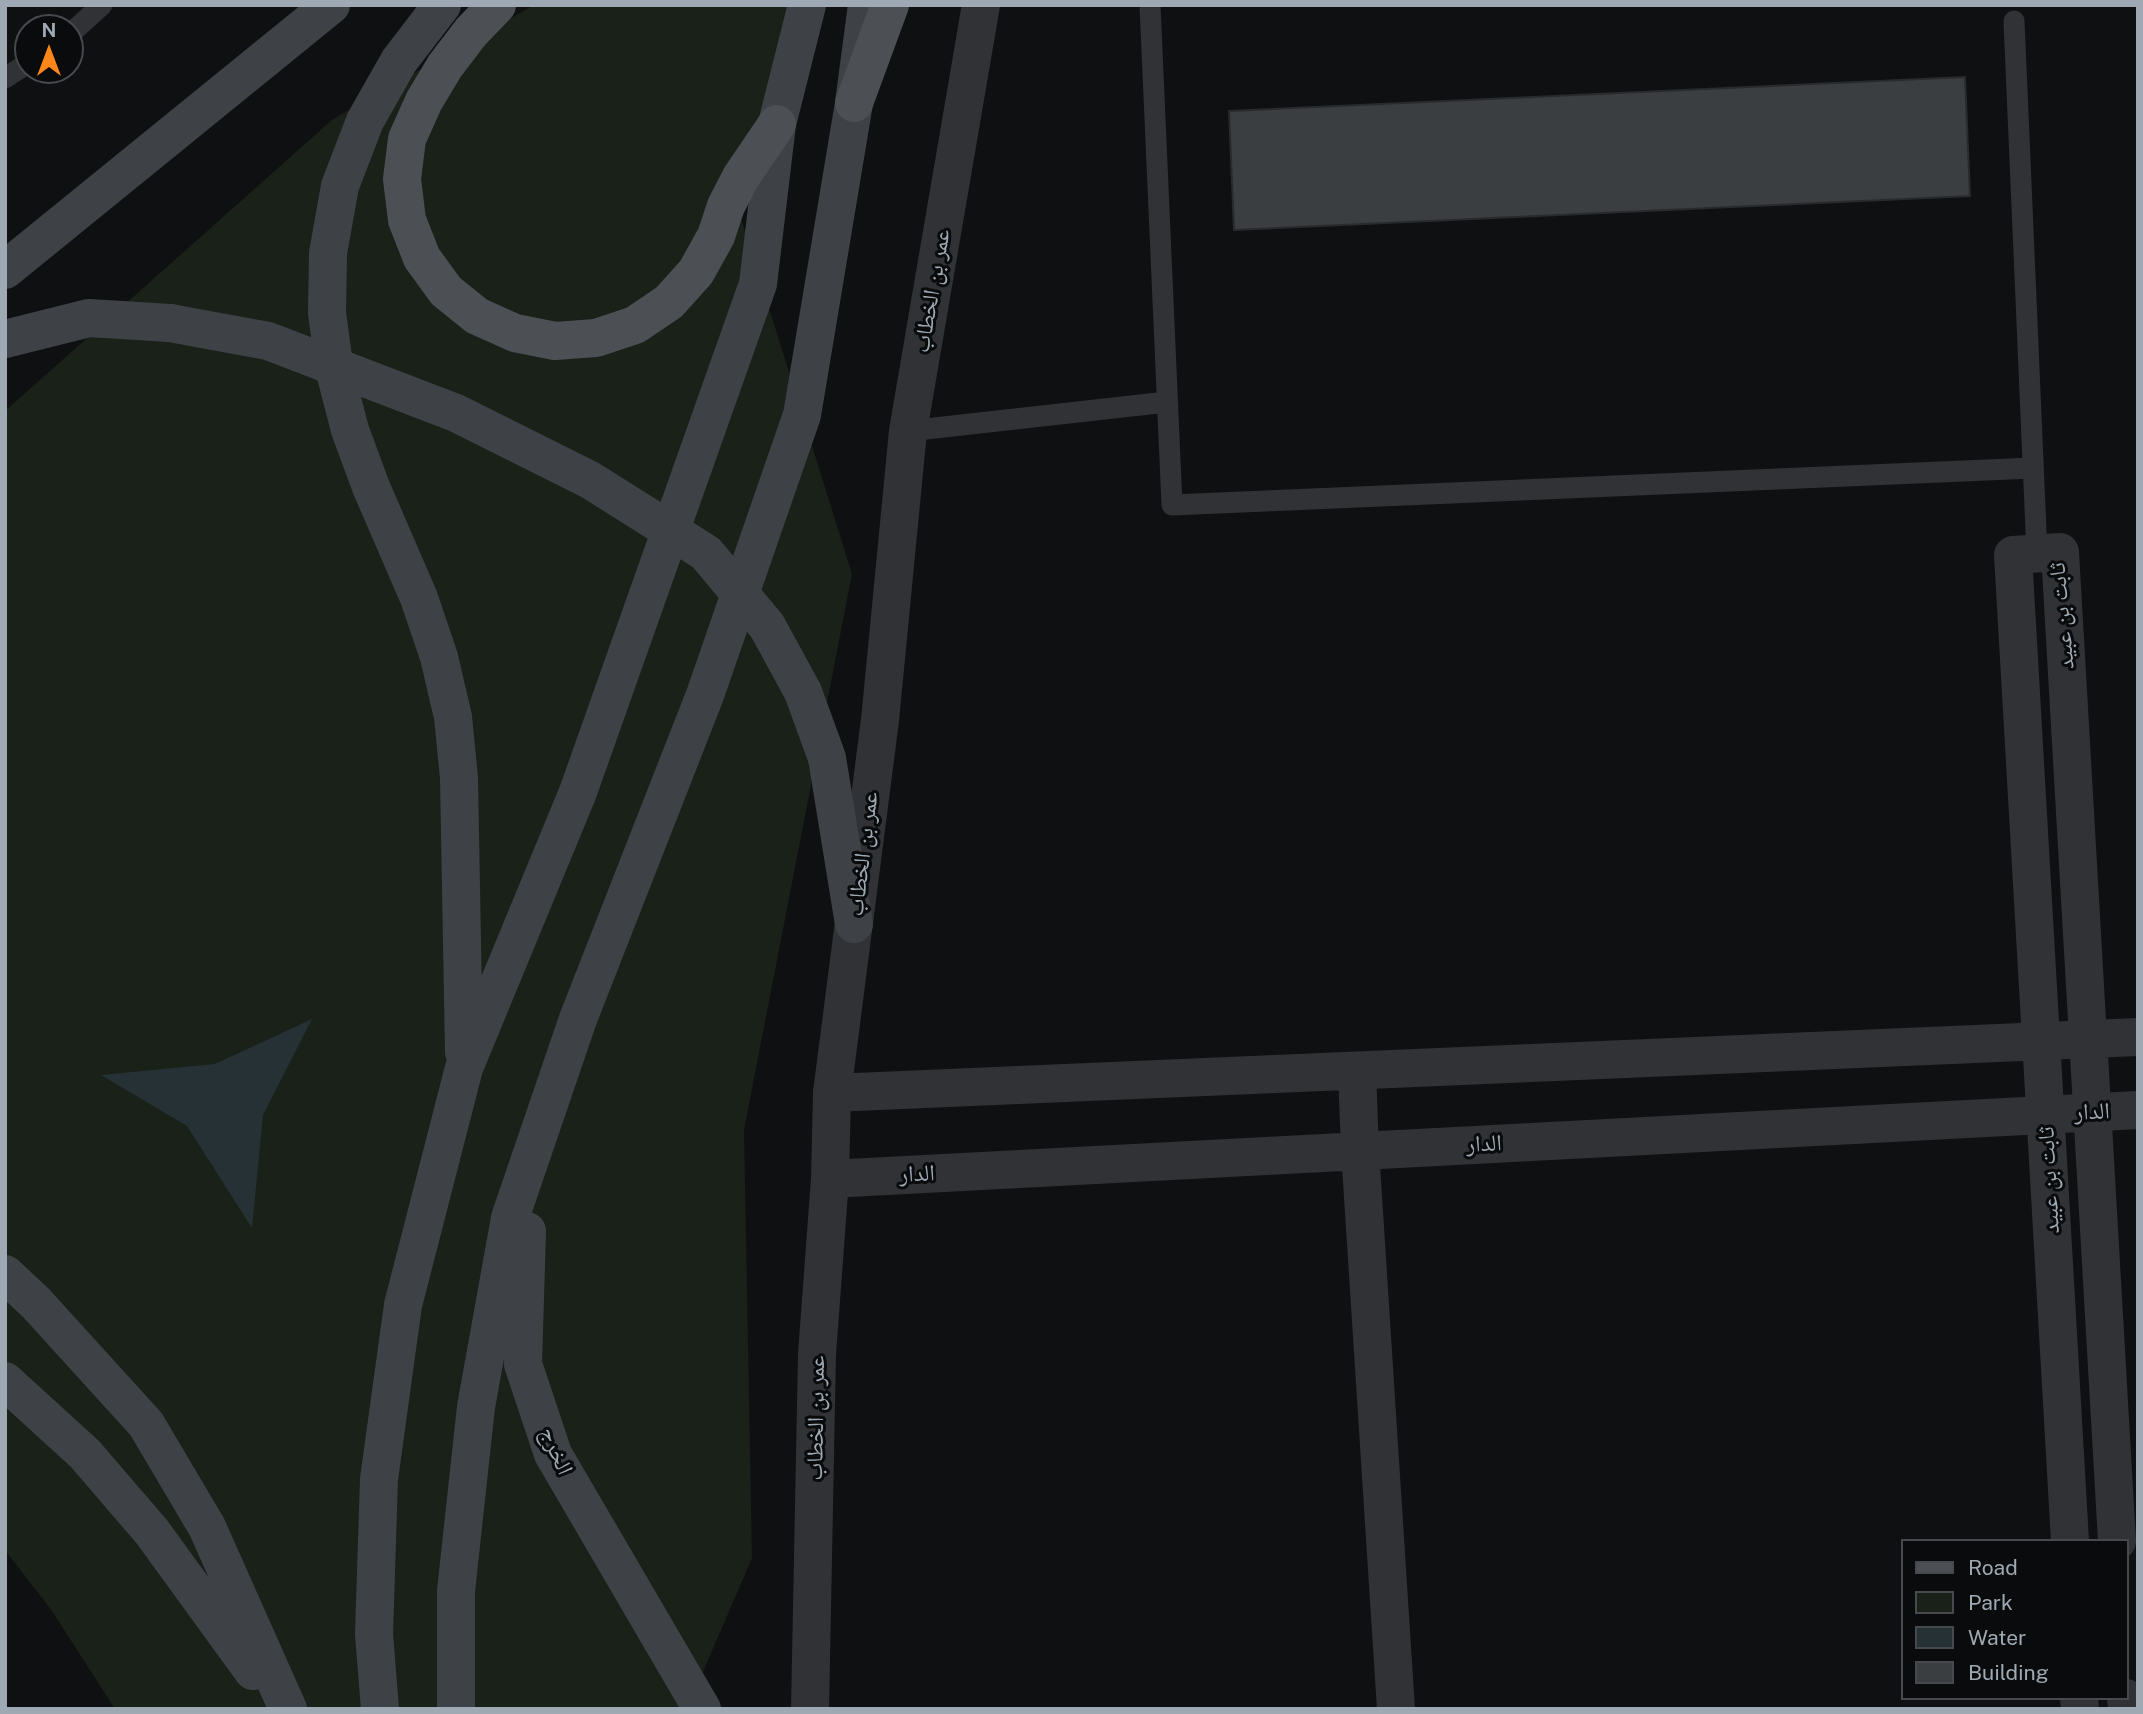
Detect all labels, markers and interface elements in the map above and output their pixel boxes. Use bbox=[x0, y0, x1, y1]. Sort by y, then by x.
north arrow bbox=[14, 14, 84, 84]
text: N bbox=[42, 19, 56, 41]
street label: عمر بن الخطاب bbox=[908, 227, 956, 355]
street label: ثابت بن عبيد bbox=[2044, 561, 2080, 671]
street label: عمر بن الخطاب bbox=[842, 790, 884, 918]
street label: الدار bbox=[2074, 1097, 2110, 1127]
street label: ثابت بن عبيد bbox=[2032, 1126, 2066, 1234]
street label: الدار bbox=[1466, 1129, 1502, 1159]
street label: الدار bbox=[899, 1159, 935, 1189]
street label: عمر بن الخطاب bbox=[801, 1355, 831, 1481]
street label: الخرج bbox=[533, 1423, 579, 1479]
legend bbox=[1902, 1539, 2129, 1700]
text: Road bbox=[1968, 1555, 2018, 1580]
text: Park bbox=[1968, 1590, 2013, 1615]
text: Water bbox=[1968, 1625, 2026, 1650]
text: Building bbox=[1968, 1660, 2049, 1685]

